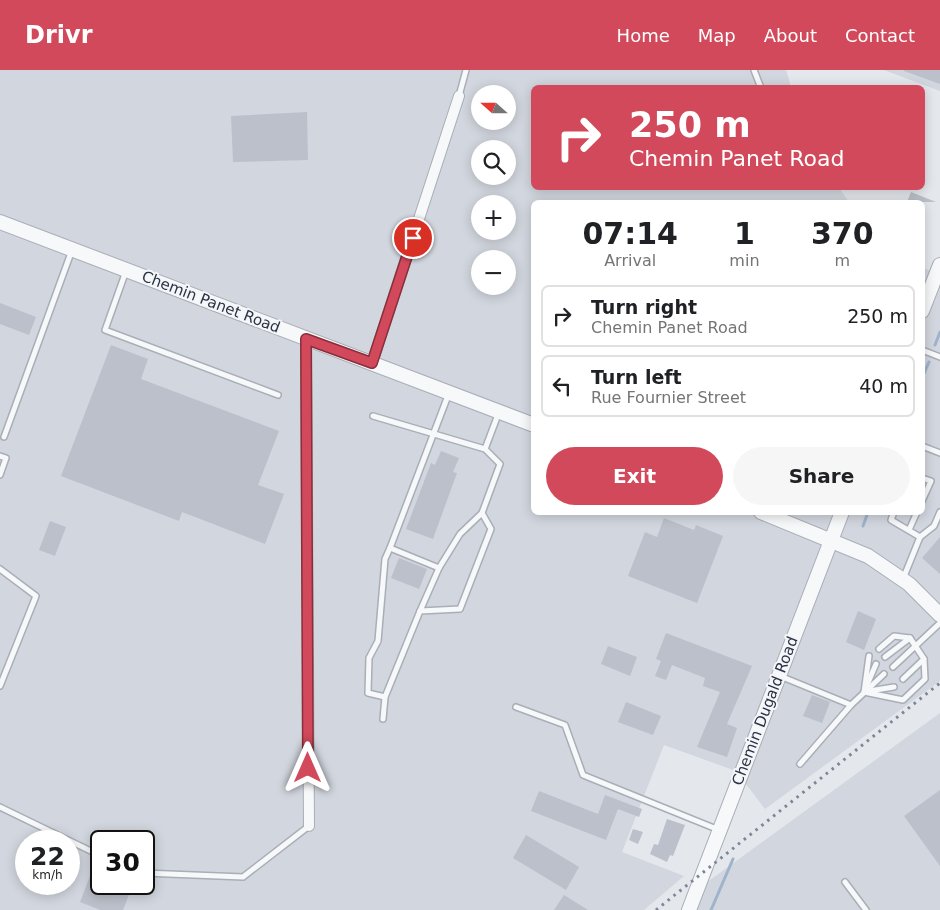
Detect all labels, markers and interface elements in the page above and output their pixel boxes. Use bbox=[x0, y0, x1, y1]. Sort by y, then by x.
text: Drivr bbox=[25, 21, 92, 49]
text: Home bbox=[617, 25, 670, 46]
text: Map bbox=[698, 25, 736, 46]
text: About bbox=[764, 25, 817, 46]
text: Contact bbox=[845, 25, 915, 46]
north arrow bbox=[471, 85, 516, 130]
map controls bbox=[471, 85, 516, 295]
icon: right bbox=[546, 105, 611, 170]
text: 250 m bbox=[629, 105, 751, 145]
button: search bbox=[471, 140, 516, 185]
text: Chemin Panet Road bbox=[629, 146, 844, 171]
button: + bbox=[471, 195, 516, 240]
text: 07:14 bbox=[582, 216, 678, 251]
text: 1 bbox=[734, 216, 755, 251]
text: 370 bbox=[811, 216, 874, 251]
pin bbox=[392, 217, 434, 259]
icon: arrive bbox=[399, 224, 427, 252]
button: − bbox=[471, 250, 516, 295]
text: Arrival bbox=[604, 251, 656, 270]
text: min bbox=[729, 251, 760, 270]
text: m bbox=[834, 251, 850, 270]
street label: Chemin Panet Road bbox=[139, 267, 283, 337]
text: Turn right bbox=[591, 296, 697, 318]
icon: right bbox=[548, 302, 576, 330]
text: 250 m bbox=[847, 305, 908, 327]
text: Chemin Panet Road bbox=[591, 318, 748, 337]
text: Turn left bbox=[591, 366, 682, 388]
icon: left bbox=[548, 372, 576, 400]
text: 40 m bbox=[859, 375, 908, 397]
text: Rue Fournier Street bbox=[591, 388, 746, 407]
button: Exit bbox=[546, 447, 723, 505]
button: Share bbox=[733, 447, 910, 505]
street label: Chemin Dugald Road bbox=[728, 634, 802, 788]
position arrow bbox=[281, 741, 333, 793]
speed limit sign: 30 bbox=[90, 830, 155, 895]
text: 22 bbox=[30, 842, 65, 871]
text: km/h bbox=[32, 868, 63, 882]

